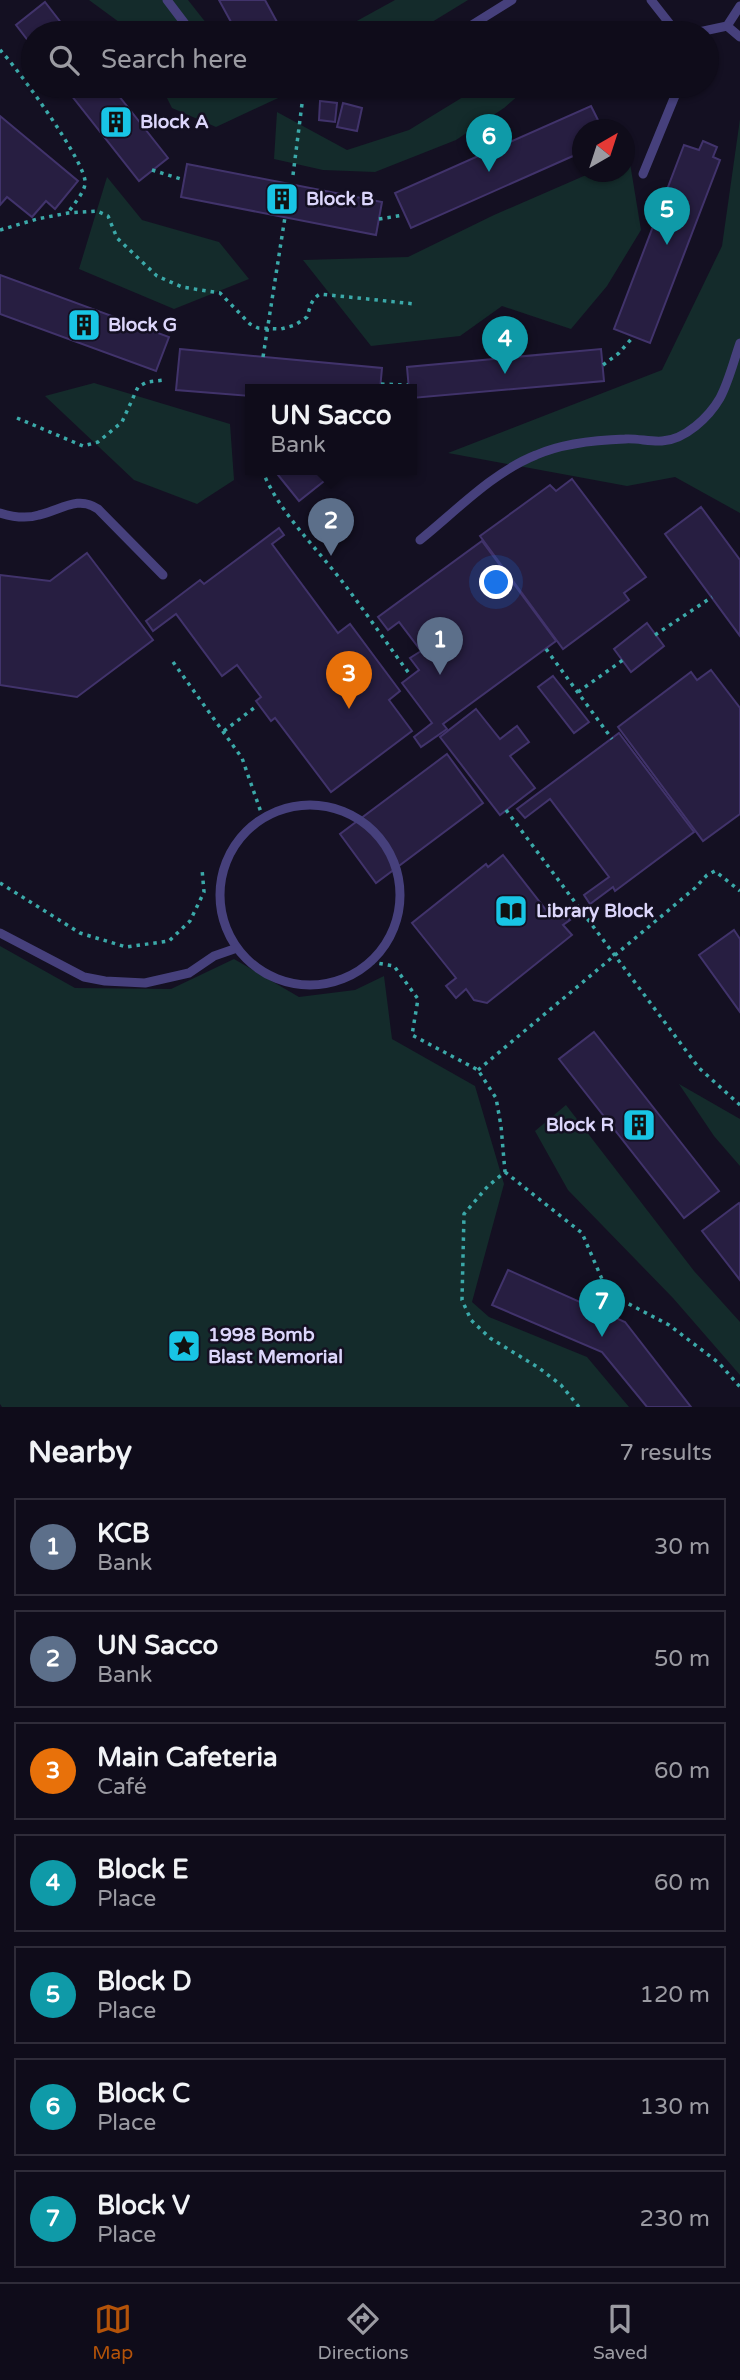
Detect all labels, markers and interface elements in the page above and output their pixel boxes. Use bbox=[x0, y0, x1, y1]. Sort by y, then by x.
search box bbox=[21, 21, 719, 98]
icon: search bbox=[45, 41, 83, 79]
text: Search here bbox=[101, 44, 247, 75]
building icon: Block A bbox=[97, 103, 135, 141]
place label: Block A bbox=[140, 111, 209, 133]
pin: 6 bbox=[466, 114, 512, 172]
north arrow bbox=[572, 119, 635, 182]
building icon: Block B bbox=[263, 180, 301, 218]
pin: 5 bbox=[644, 187, 690, 245]
place label: Block B bbox=[306, 188, 374, 210]
building icon: Block G bbox=[65, 306, 103, 344]
place label: Block G bbox=[108, 314, 177, 336]
pin: 4 bbox=[482, 316, 528, 374]
popup bbox=[245, 384, 417, 475]
text: UN Sacco bbox=[270, 400, 392, 431]
text: Bank bbox=[270, 431, 326, 459]
pin: 2 bbox=[308, 498, 354, 556]
your location bbox=[479, 565, 513, 599]
pin: 1 bbox=[417, 617, 463, 675]
pin: 3 bbox=[326, 651, 372, 709]
library icon: Library Block bbox=[492, 892, 530, 930]
place label: Library Block bbox=[536, 900, 654, 923]
building icon: Block R bbox=[620, 1106, 658, 1144]
place label: Block R bbox=[546, 1114, 614, 1136]
pin: 7 bbox=[579, 1279, 625, 1337]
place label: 1998 Bomb Blast Memorial bbox=[208, 1324, 343, 1368]
place icon: 1998 Bomb Blast Memorial bbox=[165, 1327, 203, 1365]
text: Nearby bbox=[28, 1434, 132, 1471]
text: 7 results bbox=[619, 1439, 712, 1467]
text: KCB bbox=[97, 1518, 150, 1549]
text: 1 bbox=[46, 1533, 60, 1561]
text: 30 m bbox=[654, 1533, 710, 1561]
text: Bank bbox=[97, 1549, 152, 1577]
text: UN Sacco bbox=[97, 1630, 218, 1661]
text: 2 bbox=[46, 1645, 60, 1673]
text: 50 m bbox=[654, 1645, 710, 1673]
text: Bank bbox=[97, 1661, 152, 1689]
text: Main Cafeteria bbox=[97, 1742, 278, 1773]
text: 3 bbox=[46, 1757, 60, 1785]
text: 60 m bbox=[654, 1757, 710, 1785]
text: Café bbox=[97, 1773, 147, 1801]
text: Block E bbox=[97, 1854, 189, 1885]
text: 4 bbox=[46, 1869, 60, 1897]
text: 60 m bbox=[654, 1869, 710, 1897]
text: Place bbox=[97, 1885, 156, 1913]
text: Block D bbox=[97, 1966, 191, 1997]
text: 5 bbox=[46, 1981, 60, 2009]
text: 120 m bbox=[640, 1981, 710, 2009]
text: Place bbox=[97, 1997, 156, 2025]
text: Block C bbox=[97, 2078, 190, 2109]
text: 6 bbox=[46, 2093, 60, 2121]
text: 130 m bbox=[640, 2093, 710, 2121]
text: Place bbox=[97, 2109, 156, 2137]
text: Block V bbox=[97, 2190, 190, 2221]
text: 7 bbox=[46, 2205, 60, 2233]
text: 230 m bbox=[640, 2205, 710, 2233]
text: Place bbox=[97, 2221, 156, 2249]
tab: Map bbox=[92, 2300, 133, 2364]
tab: Directions bbox=[318, 2300, 409, 2364]
tab: Saved bbox=[593, 2300, 648, 2364]

